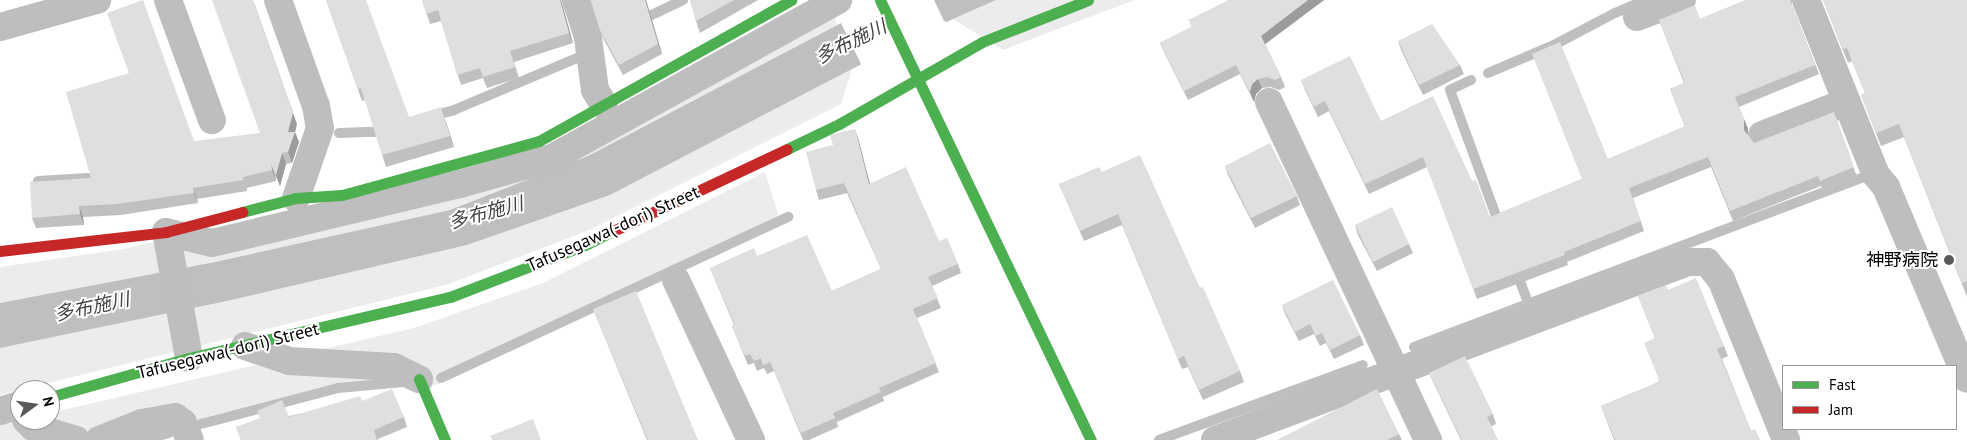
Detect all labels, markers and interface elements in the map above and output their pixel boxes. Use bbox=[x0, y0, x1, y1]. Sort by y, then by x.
water label: 多布施川 bbox=[812, 15, 890, 69]
street label: Tafusegawa(-dori) Street bbox=[523, 181, 703, 277]
water label: 多布施川 bbox=[446, 192, 526, 234]
place label: 神野病院 bbox=[1866, 249, 1938, 271]
marker: 神野病院 bbox=[1942, 253, 1956, 267]
water label: 多布施川 bbox=[52, 288, 132, 326]
street label: Tafusegawa(-dori) Street bbox=[135, 318, 321, 384]
legend bbox=[1782, 365, 1957, 430]
text: Fast bbox=[1829, 375, 1856, 394]
north arrow bbox=[10, 380, 60, 430]
text: N bbox=[39, 395, 58, 408]
text: Jam bbox=[1829, 400, 1853, 419]

